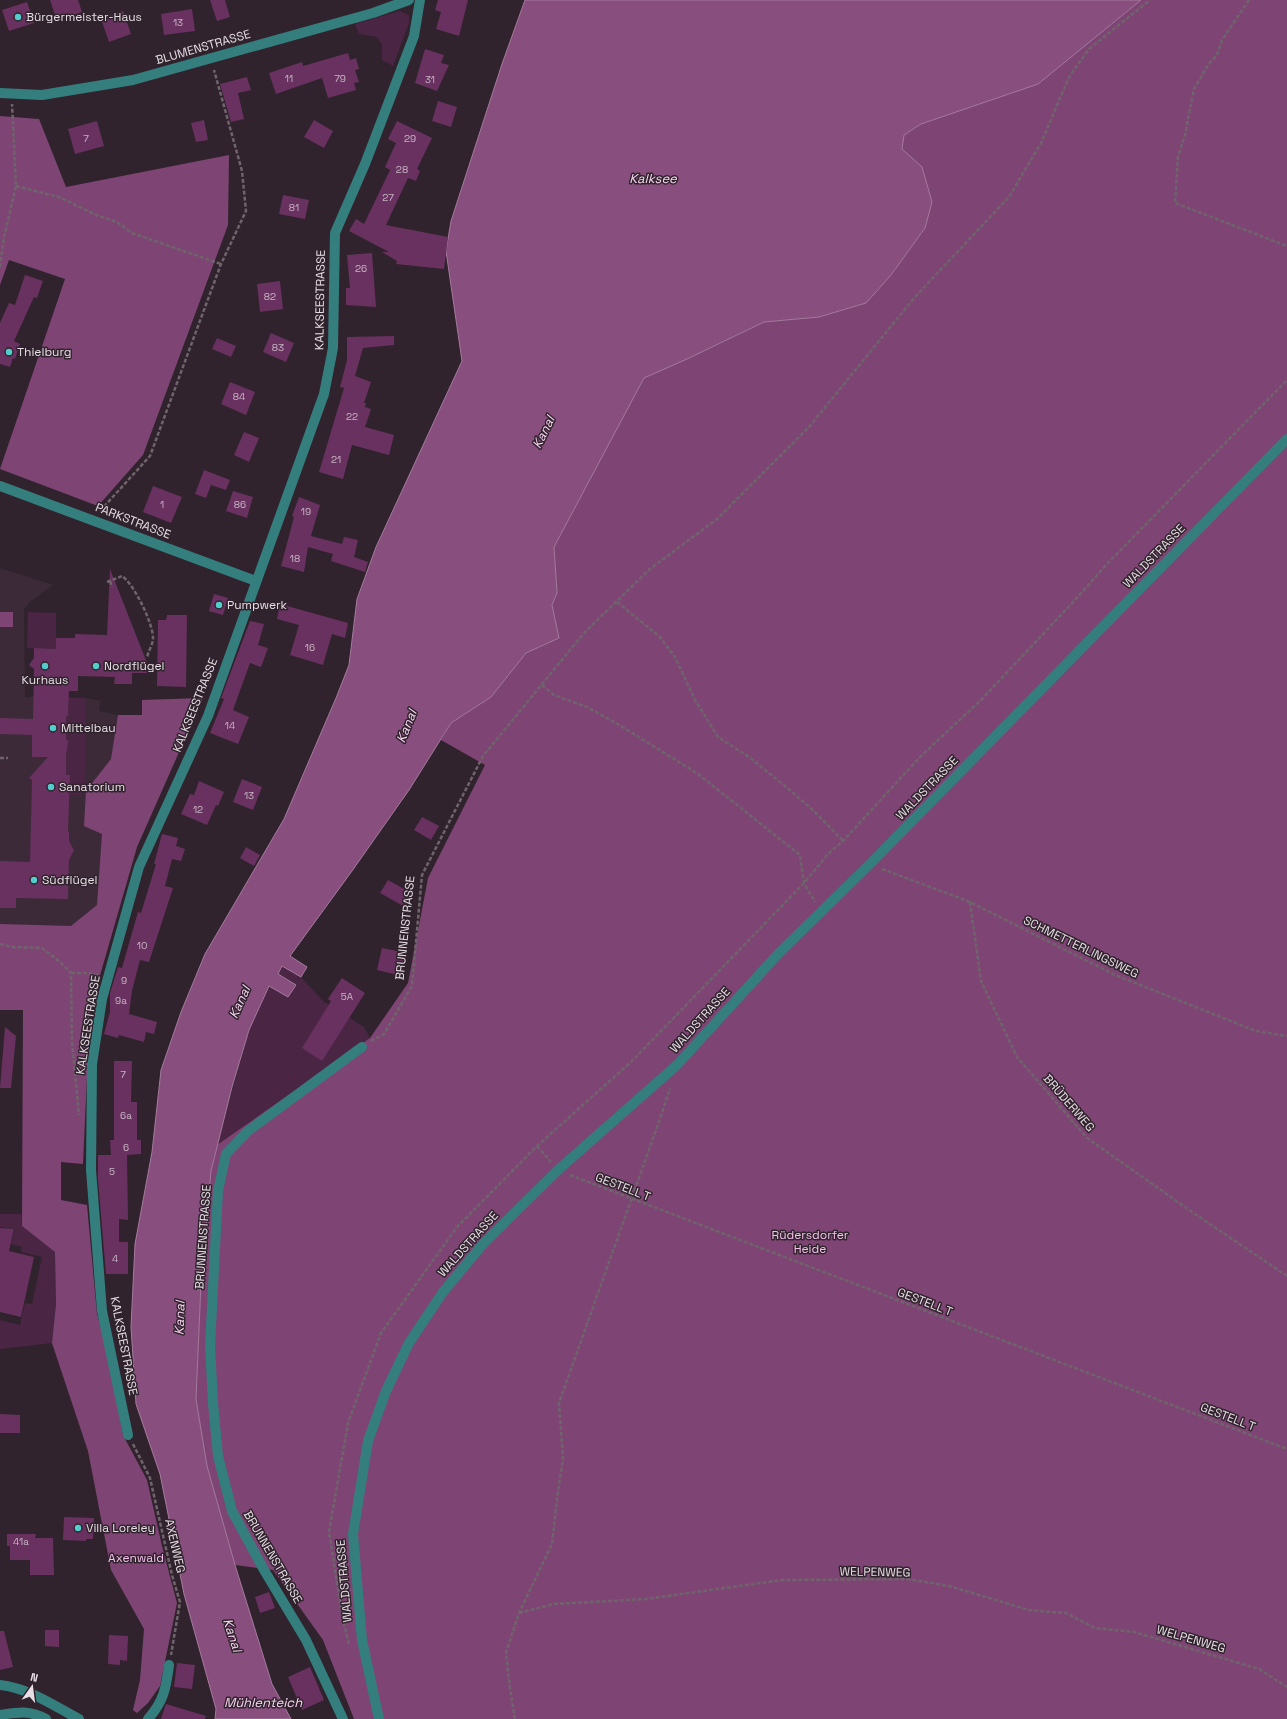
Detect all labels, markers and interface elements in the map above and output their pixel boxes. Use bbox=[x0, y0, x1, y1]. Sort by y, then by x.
place label: Bürgermeister-Haus bbox=[26, 9, 142, 25]
marker: Bürgermeister-Haus bbox=[13, 12, 23, 22]
house number: 13 bbox=[173, 16, 183, 29]
street label: BLUMENSTRASSE bbox=[154, 26, 253, 68]
house number: 11 bbox=[285, 72, 293, 85]
house number: 79 bbox=[334, 72, 346, 85]
house number: 31 bbox=[425, 73, 435, 86]
house number: 7 bbox=[83, 132, 89, 145]
house number: 29 bbox=[404, 132, 416, 145]
house number: 28 bbox=[396, 163, 408, 176]
water label: Kalksee bbox=[629, 170, 678, 187]
house number: 27 bbox=[382, 191, 394, 204]
house number: 81 bbox=[289, 201, 299, 214]
street label: KALKSEESTRASSE bbox=[311, 250, 329, 350]
house number: 26 bbox=[355, 262, 367, 275]
house number: 82 bbox=[264, 290, 276, 303]
house number: 83 bbox=[272, 341, 284, 354]
place label: Thielburg bbox=[17, 344, 71, 360]
marker: Thielburg bbox=[4, 347, 14, 357]
house number: 84 bbox=[233, 390, 245, 403]
house number: 22 bbox=[346, 410, 358, 423]
water label: Kanal bbox=[528, 412, 559, 451]
house number: 21 bbox=[331, 453, 341, 466]
house number: 1 bbox=[160, 498, 164, 511]
house number: 86 bbox=[234, 498, 246, 511]
street label: PARKSTRASSE bbox=[93, 499, 173, 543]
house number: 19 bbox=[301, 505, 311, 518]
street label: WALDSTRASSE bbox=[1119, 520, 1189, 591]
house number: 18 bbox=[290, 552, 300, 565]
place label: Pumpwerk bbox=[227, 597, 288, 613]
marker: Pumpwerk bbox=[214, 600, 224, 610]
house number: 16 bbox=[305, 641, 315, 654]
street label: KALKSEESTRASSE bbox=[169, 655, 221, 754]
place label: Nordflügel bbox=[104, 658, 164, 674]
marker: Kurhaus bbox=[40, 661, 50, 671]
marker: Nordflügel bbox=[91, 661, 101, 671]
place label: Kurhaus bbox=[22, 672, 68, 688]
water label: Kanal bbox=[392, 706, 421, 745]
house number: 14 bbox=[225, 719, 235, 732]
place label: Mittelbau bbox=[61, 720, 116, 736]
marker: Mittelbau bbox=[48, 723, 58, 733]
street label: WALDSTRASSE bbox=[892, 752, 962, 823]
place label: Sanatorium bbox=[59, 779, 125, 795]
marker: Sanatorium bbox=[46, 782, 56, 792]
house number: 13 bbox=[244, 789, 254, 802]
house number: 12 bbox=[193, 803, 203, 816]
place label: Südflügel bbox=[42, 872, 97, 888]
marker: Südflügel bbox=[29, 875, 39, 885]
street label: BRUNNENSTRASSE bbox=[392, 875, 418, 981]
street label: SCHMETTERLINGSWEG bbox=[1021, 912, 1141, 982]
house number: 10 bbox=[137, 939, 147, 952]
street label: KALKSEESTRASSE bbox=[72, 974, 104, 1076]
house number: 9 bbox=[121, 974, 127, 987]
water label: Kanal bbox=[225, 982, 255, 1021]
street label: WALDSTRASSE bbox=[666, 984, 734, 1056]
house number: 5A bbox=[341, 990, 354, 1003]
house number: 9a bbox=[115, 994, 127, 1007]
house number: 7 bbox=[120, 1068, 126, 1081]
street label: BRÜDERWEG bbox=[1040, 1071, 1098, 1135]
house number: 6a bbox=[120, 1109, 132, 1122]
house number: 6 bbox=[123, 1141, 129, 1154]
house number: 5 bbox=[109, 1165, 115, 1178]
street label: GESTELL T bbox=[593, 1169, 653, 1205]
street label: BRUNNENSTRASSE bbox=[191, 1184, 215, 1290]
street label: WALDSTRASSE bbox=[434, 1208, 502, 1280]
park label: Rüdersdorfer Heide bbox=[772, 1227, 849, 1257]
house number: 4 bbox=[112, 1252, 118, 1265]
street label: GESTELL T bbox=[895, 1284, 955, 1320]
street label: KALKSEESTRASSE bbox=[107, 1295, 141, 1397]
water label: Kanal bbox=[170, 1299, 189, 1335]
street label: GESTELL T bbox=[1198, 1399, 1258, 1435]
street label: BRUNNENSTRASSE bbox=[240, 1508, 306, 1607]
street label: AXENWEG bbox=[161, 1517, 189, 1575]
place label: Villa Loreley bbox=[86, 1520, 155, 1536]
marker: Villa Loreley bbox=[73, 1523, 83, 1533]
house number: 41a bbox=[13, 1535, 29, 1548]
street label: WALDSTRASSE bbox=[332, 1539, 356, 1623]
park label: Axenwald bbox=[108, 1550, 164, 1566]
street label: WELPENWEG bbox=[839, 1563, 911, 1581]
water label: Kanal bbox=[219, 1616, 246, 1656]
street label: WELPENWEG bbox=[1155, 1622, 1227, 1656]
north arrow bbox=[12, 1667, 52, 1707]
text: N bbox=[29, 1670, 40, 1685]
water label: Mühlenteich bbox=[224, 1694, 303, 1711]

